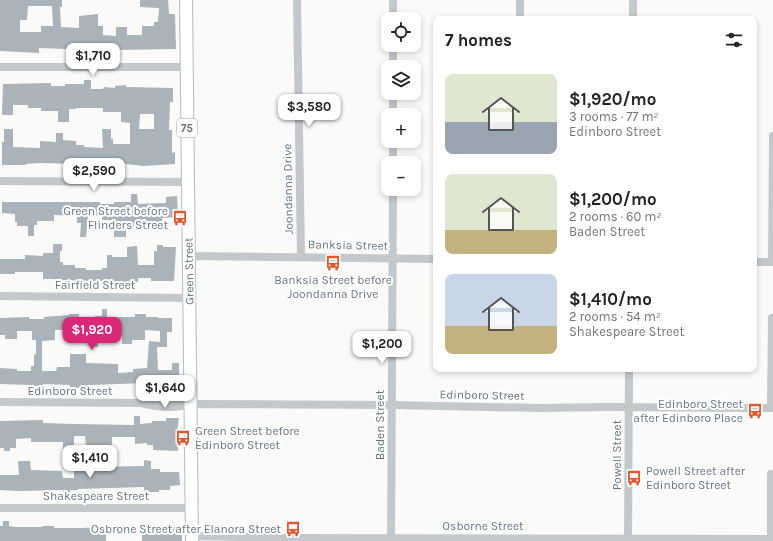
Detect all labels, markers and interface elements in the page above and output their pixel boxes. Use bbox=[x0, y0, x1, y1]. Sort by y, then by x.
map controls bbox=[381, 12, 421, 196]
button: locate bbox=[381, 12, 421, 52]
icon: filters bbox=[723, 29, 745, 51]
text: 7 homes bbox=[445, 30, 512, 50]
pin: $1,710 bbox=[60, 43, 126, 77]
text: $1,710 bbox=[75, 48, 111, 63]
button: layers bbox=[381, 60, 421, 100]
text: $1,920/mo bbox=[569, 89, 656, 109]
icon: home bbox=[477, 90, 525, 138]
pin: $3,580 bbox=[276, 94, 342, 128]
text: $3,580 bbox=[287, 99, 331, 114]
button: + bbox=[381, 108, 421, 148]
text: 3 rooms · 77 m² bbox=[569, 109, 659, 124]
road number: 75 bbox=[177, 119, 197, 137]
text: Edinboro Street bbox=[569, 124, 661, 139]
street label: Joondanna Drive bbox=[280, 143, 296, 235]
button: − bbox=[381, 156, 421, 196]
pin: $2,590 bbox=[61, 158, 127, 192]
text: $2,590 bbox=[72, 163, 116, 178]
text: $1,200/mo bbox=[569, 189, 657, 209]
icon: home bbox=[477, 190, 525, 238]
place label: Green Street before Flinders Street bbox=[63, 204, 168, 232]
bus stop icon: Green Street before Flinders Street bbox=[171, 209, 189, 227]
text: 2 rooms · 60 m² bbox=[569, 209, 662, 224]
text: Baden Street bbox=[569, 224, 645, 239]
street label: Green Street bbox=[181, 237, 197, 305]
street label: Banksia Street bbox=[308, 237, 389, 253]
bus stop icon: Banksia Street before Joondanna Drive bbox=[324, 254, 342, 272]
place label: Banksia Street before Joondanna Drive bbox=[274, 273, 392, 301]
street label: Fairfield Street bbox=[55, 278, 136, 292]
text: $1,410/mo bbox=[569, 289, 652, 309]
icon: home bbox=[477, 290, 525, 338]
text: 2 rooms · 54 m² bbox=[569, 309, 661, 324]
pin: $1,920 bbox=[59, 317, 125, 351]
text: $1,920 bbox=[72, 322, 112, 337]
text: Shakespeare Street bbox=[569, 324, 684, 339]
pin: $1,200 bbox=[349, 331, 415, 365]
text: $1,200 bbox=[361, 336, 403, 351]
pin: $1,640 bbox=[132, 375, 198, 409]
text: $1,640 bbox=[145, 380, 185, 395]
street label: Edinboro Street bbox=[27, 384, 113, 398]
street label: Edinboro Street bbox=[439, 387, 525, 403]
street label: Baden Street bbox=[373, 389, 387, 460]
place label: Edinboro Street after Edinboro Place bbox=[633, 397, 743, 425]
bus stop icon: Edinboro Street after Edinboro Place bbox=[746, 402, 764, 420]
street label: Powell Street bbox=[610, 419, 624, 490]
place label: Green Street before Edinboro Street bbox=[195, 424, 300, 452]
bus stop icon: Green Street before Edinboro Street bbox=[174, 429, 192, 447]
pin: $1,410 bbox=[57, 445, 123, 479]
text: $1,410 bbox=[71, 450, 109, 465]
place label: Powell Street after Edinboro Street bbox=[646, 464, 746, 492]
bus stop icon: Powell Street after Edinboro Street bbox=[625, 469, 643, 487]
street label: Shakespeare Street bbox=[43, 489, 150, 503]
street label: Osborne Street bbox=[442, 519, 524, 533]
bus stop icon: Osbrone Street after Elanora Street bbox=[284, 520, 302, 538]
place label: Osbrone Street after Elanora Street bbox=[91, 522, 281, 536]

